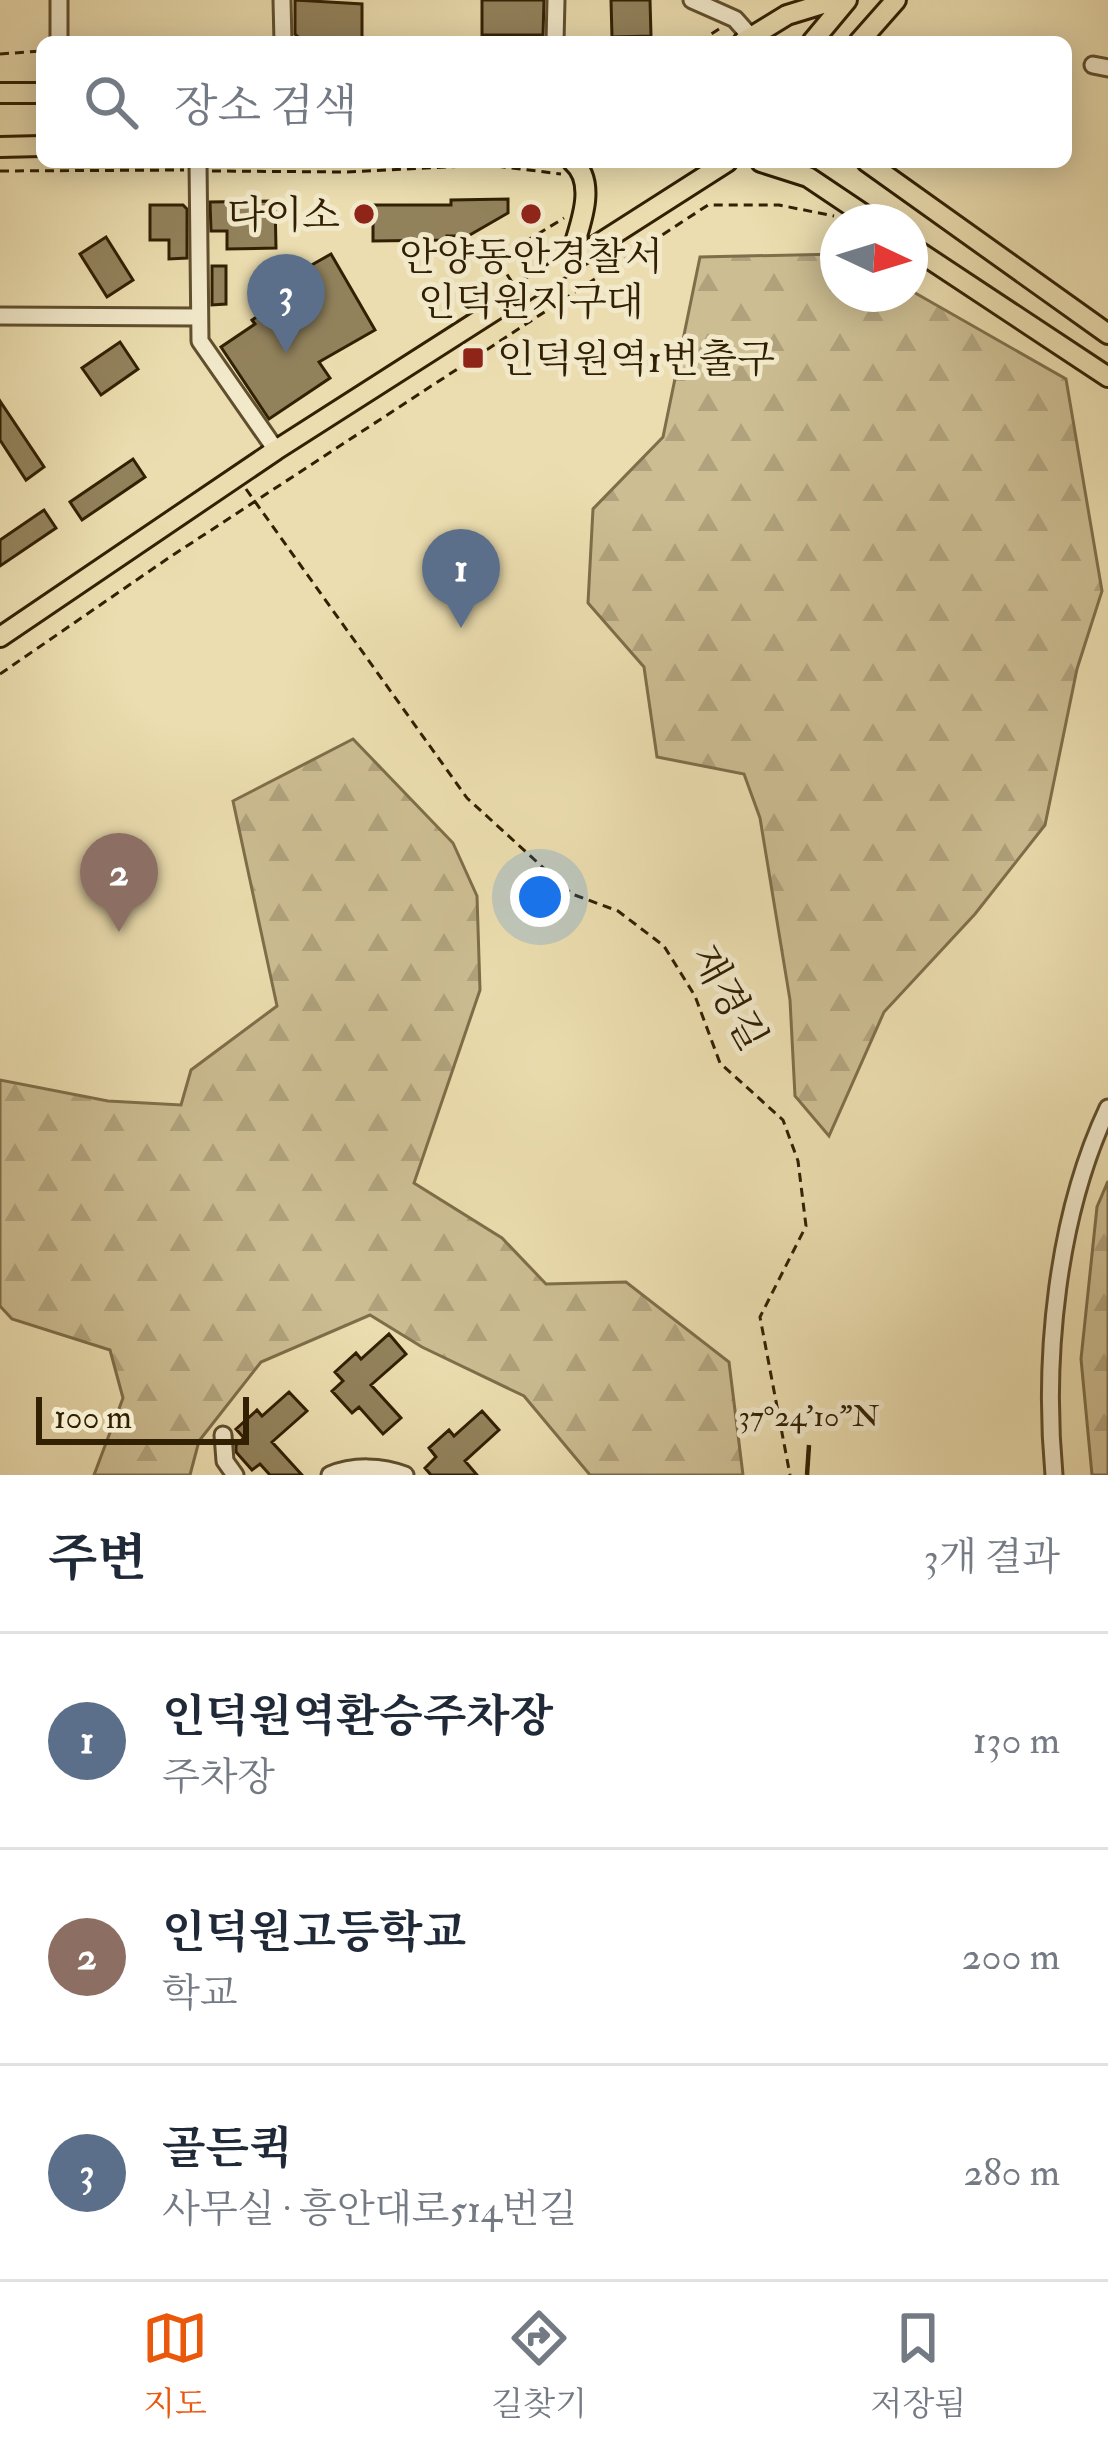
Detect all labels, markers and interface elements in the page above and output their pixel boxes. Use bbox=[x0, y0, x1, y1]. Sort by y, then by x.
search box bbox=[36, 36, 1072, 168]
icon: search bbox=[78, 69, 144, 135]
text: 장소 검색 bbox=[174, 79, 357, 135]
place label: 다이소 bbox=[227, 191, 340, 240]
marker: 다이소 bbox=[351, 201, 377, 227]
marker: 안양동안경찰서 인덕원지구대 bbox=[518, 201, 544, 227]
north arrow bbox=[820, 204, 928, 312]
place label: 안양동안경찰서 인덕원지구대 bbox=[399, 233, 663, 327]
pin: 3 bbox=[247, 254, 325, 353]
place label: 인덕원역1번출구 bbox=[497, 335, 775, 384]
marker: 인덕원역1번출구 bbox=[460, 345, 486, 371]
pin: 1 bbox=[422, 529, 500, 628]
pin: 2 bbox=[80, 833, 158, 932]
your location bbox=[510, 867, 570, 927]
street label: 재경길 bbox=[680, 936, 778, 1059]
scale bar bbox=[36, 1391, 249, 1444]
text: 100 m bbox=[54, 1397, 132, 1438]
text: 37°24'10"N bbox=[739, 1398, 880, 1435]
text: 주변 bbox=[48, 1527, 147, 1591]
text: 3개 결과 bbox=[924, 1533, 1060, 1582]
text: 인덕원역환승주차장 bbox=[162, 1689, 553, 1745]
text: 1 bbox=[80, 1716, 94, 1765]
text: 130 m bbox=[973, 1716, 1060, 1765]
text: 주차장 bbox=[162, 1753, 275, 1802]
text: 인덕원고등학교 bbox=[162, 1905, 466, 1961]
text: 2 bbox=[77, 1932, 97, 1981]
text: 200 m bbox=[962, 1932, 1060, 1981]
text: 학교 bbox=[162, 1969, 237, 2018]
text: 골든퀵 bbox=[162, 2121, 292, 2177]
text: 3 bbox=[80, 2148, 94, 2197]
text: 280 m bbox=[963, 2148, 1060, 2197]
text: 사무실 · 흥안대로514번길 bbox=[162, 2185, 577, 2234]
tab: 지도 bbox=[142, 2305, 208, 2425]
tab: 길찾기 bbox=[491, 2305, 587, 2425]
tab: 저장됨 bbox=[871, 2305, 966, 2425]

